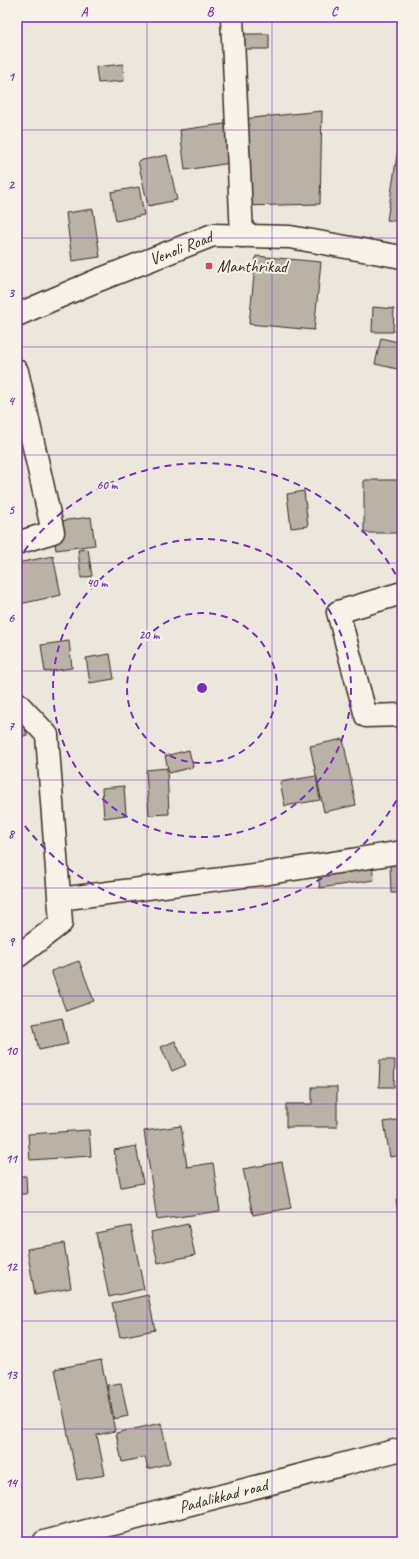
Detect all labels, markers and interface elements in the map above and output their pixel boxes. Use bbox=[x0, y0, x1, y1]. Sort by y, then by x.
text: A bbox=[81, 4, 89, 20]
text: B bbox=[207, 4, 215, 20]
text: C bbox=[331, 4, 339, 20]
text: 1 bbox=[8, 69, 16, 85]
text: 2 bbox=[8, 177, 15, 193]
street label: Venoli Road bbox=[146, 226, 217, 270]
place label: Manthrikad bbox=[217, 256, 289, 277]
marker: Manthrikad bbox=[204, 261, 214, 271]
text: 3 bbox=[8, 285, 15, 301]
text: 4 bbox=[8, 393, 16, 409]
text: 60 m bbox=[97, 477, 119, 493]
text: 5 bbox=[8, 502, 15, 518]
text: 40 m bbox=[87, 575, 108, 591]
text: 6 bbox=[8, 610, 15, 626]
text: 20 m bbox=[139, 627, 160, 643]
centre of rings bbox=[195, 681, 209, 695]
text: 7 bbox=[8, 718, 15, 734]
text: 8 bbox=[8, 826, 16, 842]
text: 9 bbox=[8, 934, 15, 950]
text: 10 bbox=[5, 1043, 18, 1059]
text: 11 bbox=[5, 1151, 19, 1167]
text: 12 bbox=[5, 1259, 18, 1275]
text: 13 bbox=[5, 1367, 18, 1383]
street label: Padalikkad road bbox=[177, 1474, 272, 1518]
text: 14 bbox=[5, 1475, 19, 1491]

